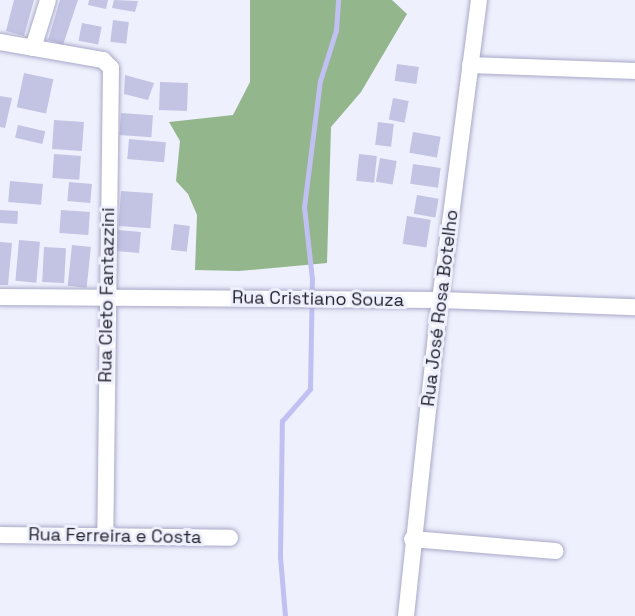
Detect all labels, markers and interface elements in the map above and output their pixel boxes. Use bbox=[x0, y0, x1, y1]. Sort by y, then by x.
street label: Rua Cleto Fantazzini bbox=[95, 207, 119, 383]
street label: Rua José Rosa Botelho bbox=[417, 208, 463, 408]
street label: Rua Cristiano Souza bbox=[232, 287, 404, 311]
street label: Rua Ferreira e Costa bbox=[28, 524, 202, 548]

